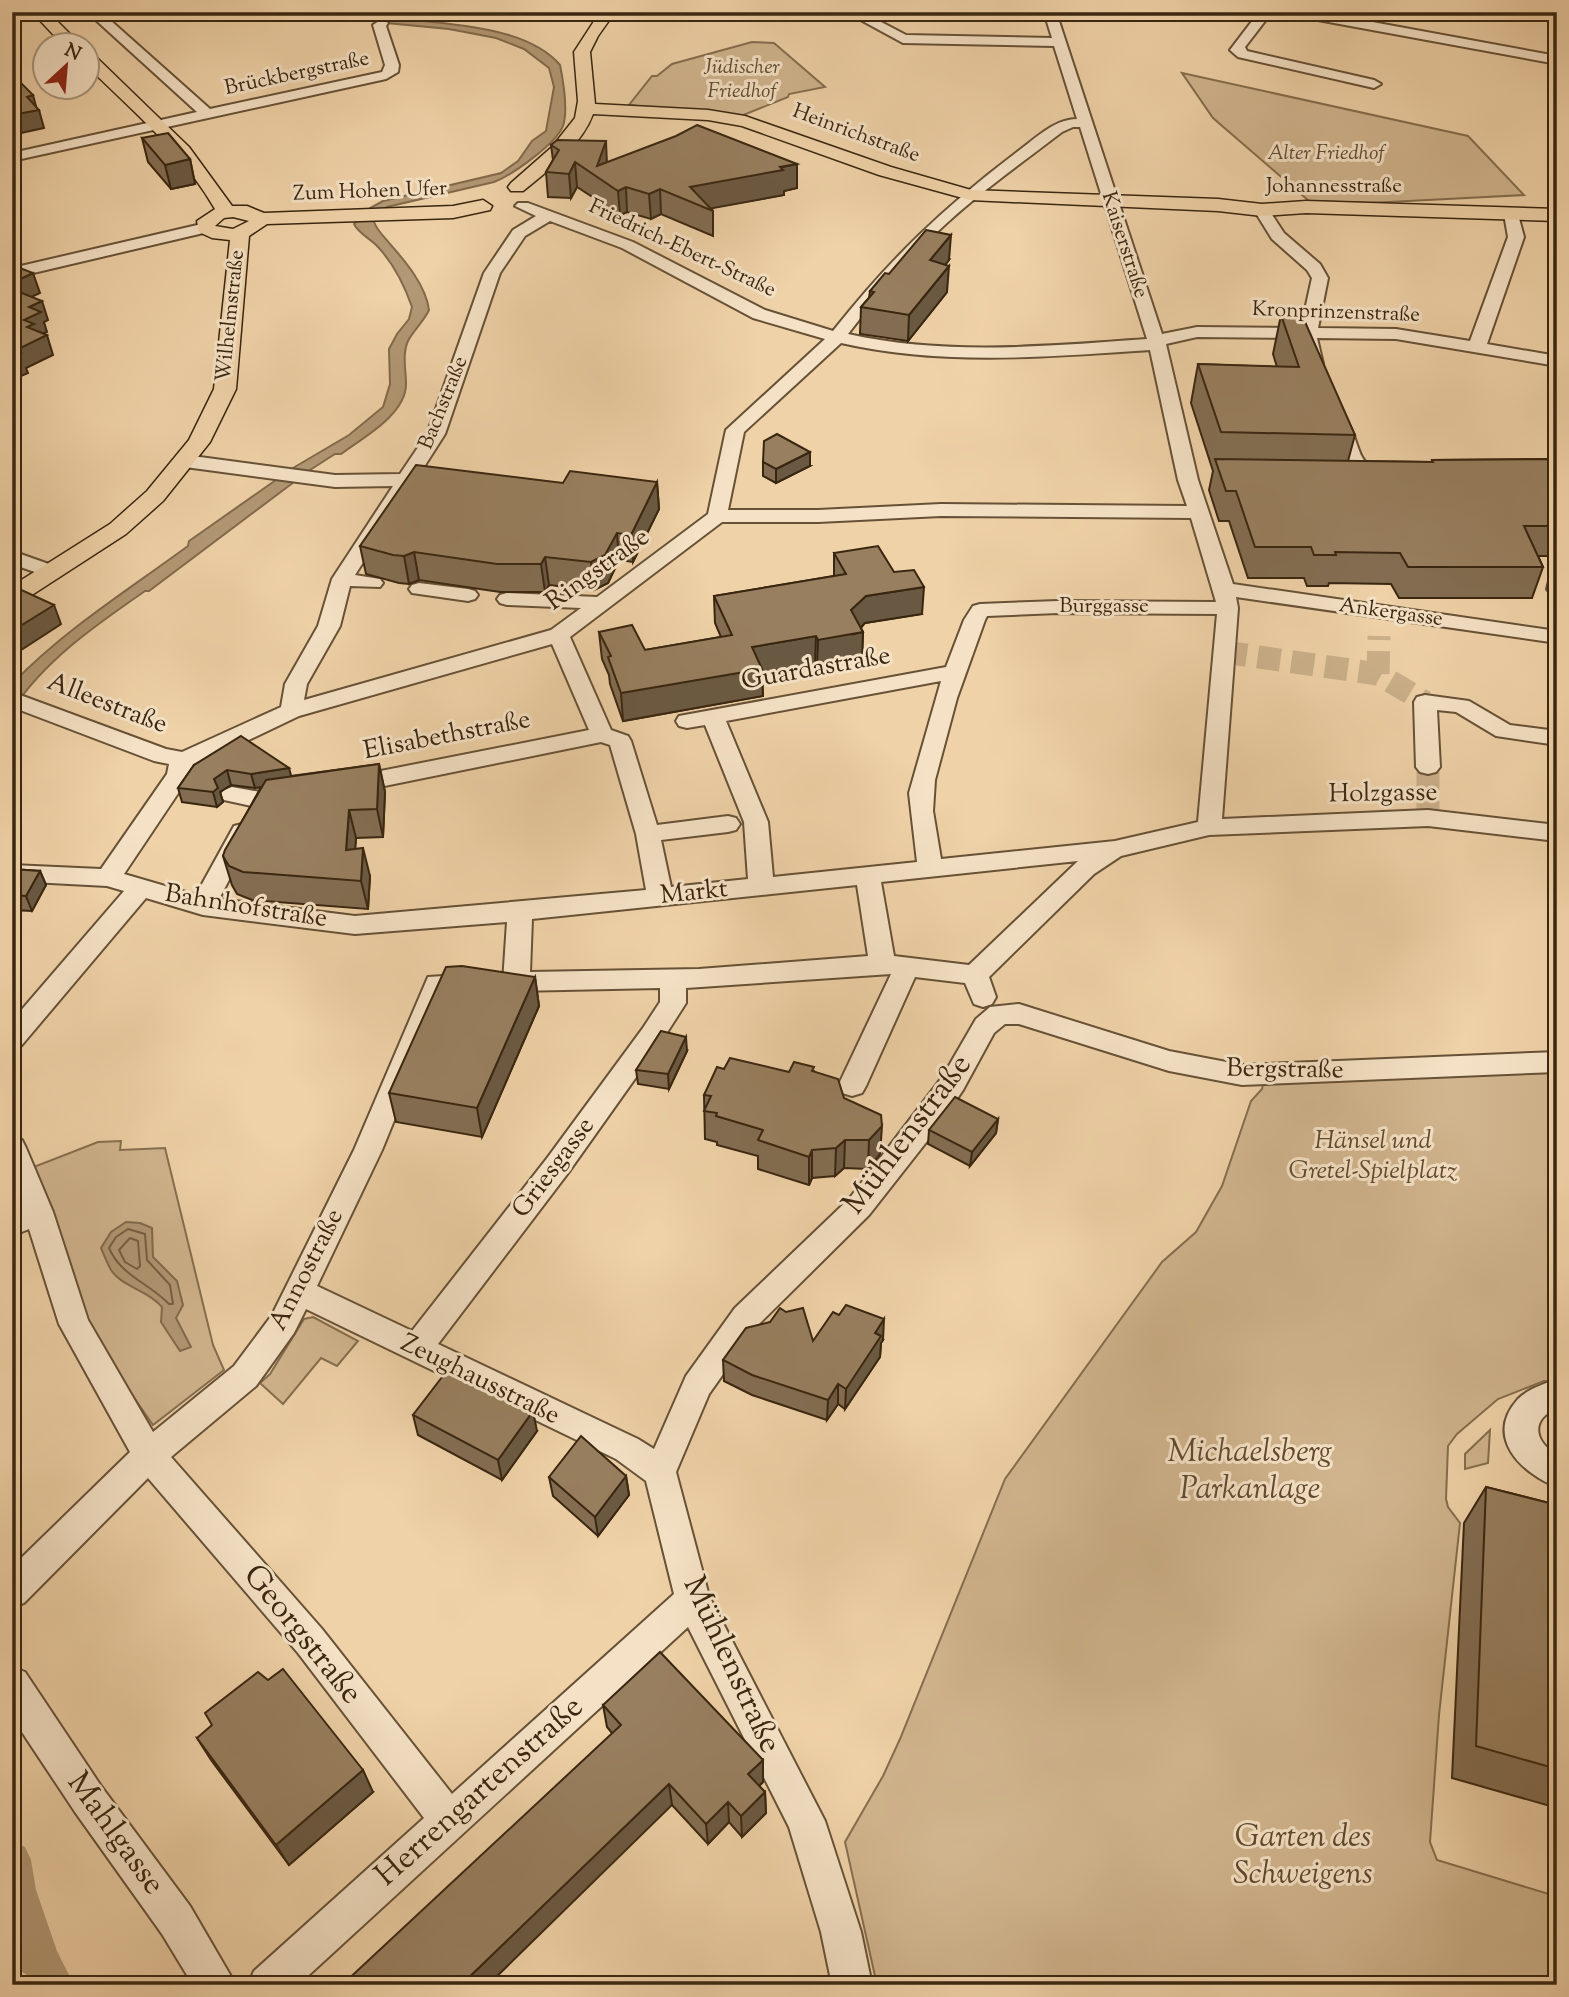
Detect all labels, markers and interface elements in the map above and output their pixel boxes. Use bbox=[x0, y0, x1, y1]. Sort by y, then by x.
north arrow bbox=[32, 32, 102, 102]
text: N bbox=[60, 38, 85, 68]
street label: Brückbergstraße bbox=[222, 44, 372, 104]
park label: Jüdischer Friedhof bbox=[703, 53, 781, 107]
street label: Heinrichstraße bbox=[788, 97, 924, 171]
park label: Alter Friedhof bbox=[1267, 139, 1387, 169]
street label: Johannesstraße bbox=[1265, 172, 1402, 202]
street label: Zum Hohen Ufer bbox=[292, 174, 448, 210]
street label: Kaiserstraße bbox=[1093, 188, 1155, 302]
street label: Friedrich-Ebert-Straße bbox=[583, 192, 781, 306]
street label: Wilhelmstraße bbox=[209, 248, 253, 384]
street label: Kronprinzenstraße bbox=[1251, 295, 1421, 331]
street label: Bachstraße bbox=[412, 352, 476, 454]
street label: Ringstraße bbox=[538, 520, 658, 620]
street label: Ankergasse bbox=[1337, 591, 1445, 635]
street label: Burggasse bbox=[1059, 592, 1149, 622]
street label: Guardastraße bbox=[738, 638, 894, 700]
street label: Alleestraße bbox=[41, 664, 173, 744]
street label: Elisabethstraße bbox=[360, 702, 534, 770]
street label: Holzgasse bbox=[1328, 775, 1438, 813]
street label: Markt bbox=[658, 871, 730, 915]
street label: Bahnhofstraße bbox=[162, 876, 330, 938]
street label: Mühlenstraße bbox=[832, 1045, 984, 1225]
street label: Bergstraße bbox=[1226, 1050, 1344, 1090]
street label: Griesgasse bbox=[504, 1110, 604, 1226]
park label: Hänsel und Gretel-Spielplatz bbox=[1289, 1123, 1458, 1190]
street label: Annostraße bbox=[260, 1203, 354, 1337]
street label: Zeughausstraße bbox=[394, 1325, 566, 1435]
park label: Michaelsberg Parkanlage bbox=[1167, 1430, 1333, 1513]
street label: Georgstraße bbox=[231, 1555, 373, 1715]
street label: Mühlenstraße bbox=[670, 1569, 792, 1761]
street label: Herrengartenstraße bbox=[366, 1686, 594, 1898]
street label: Mahlgasse bbox=[55, 1763, 175, 1905]
park label: Garten des Schweigens bbox=[1233, 1815, 1373, 1898]

